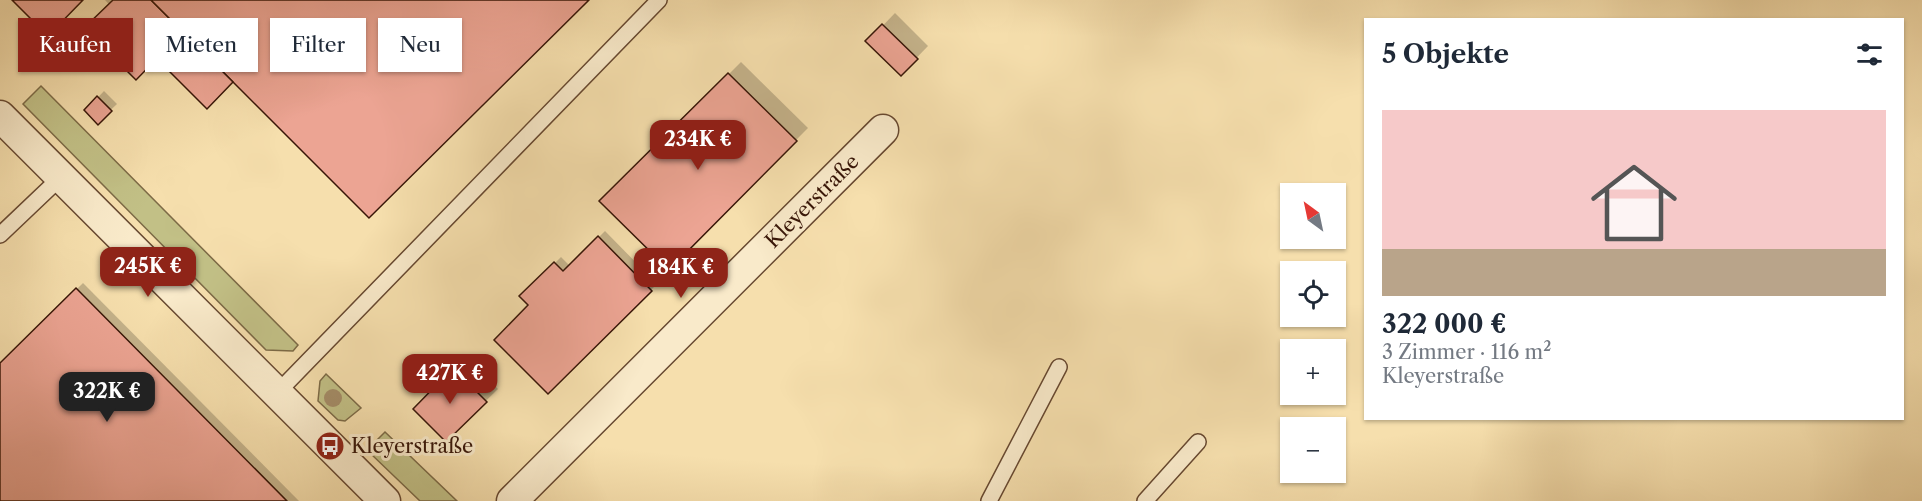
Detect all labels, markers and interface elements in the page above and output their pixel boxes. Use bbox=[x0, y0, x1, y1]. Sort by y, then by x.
chip: Kaufen bbox=[18, 18, 133, 72]
chip: Mieten bbox=[145, 18, 258, 72]
chip: Filter bbox=[270, 18, 366, 72]
chip: Neu bbox=[378, 18, 462, 72]
text: 5 Objekte bbox=[1382, 38, 1509, 70]
icon: filters bbox=[1853, 38, 1886, 71]
pin: 234K € bbox=[649, 120, 747, 171]
text: 234K € bbox=[664, 127, 732, 151]
street label: Kleyerstraße bbox=[760, 149, 864, 253]
icon: home bbox=[1580, 149, 1688, 257]
north arrow bbox=[1280, 183, 1346, 249]
map controls bbox=[1280, 183, 1346, 483]
pin: 245K € bbox=[99, 247, 197, 298]
pin: 184K € bbox=[632, 248, 730, 299]
text: 245K € bbox=[114, 254, 182, 278]
text: 184K € bbox=[648, 255, 714, 279]
button: locate bbox=[1280, 261, 1346, 327]
text: 322 000 € bbox=[1382, 308, 1507, 340]
button: + bbox=[1280, 339, 1346, 405]
text: 3 Zimmer · 116 m² bbox=[1382, 340, 1551, 364]
pin: 427K € bbox=[401, 354, 499, 405]
text: 427K € bbox=[416, 361, 484, 385]
text: Kleyerstraße bbox=[1382, 364, 1504, 388]
pin: 322K € bbox=[58, 372, 156, 423]
text: 322K € bbox=[73, 379, 141, 403]
button: − bbox=[1280, 417, 1346, 483]
bus stop icon: Kleyerstraße bbox=[314, 430, 346, 462]
place label: Kleyerstraße bbox=[351, 434, 473, 458]

